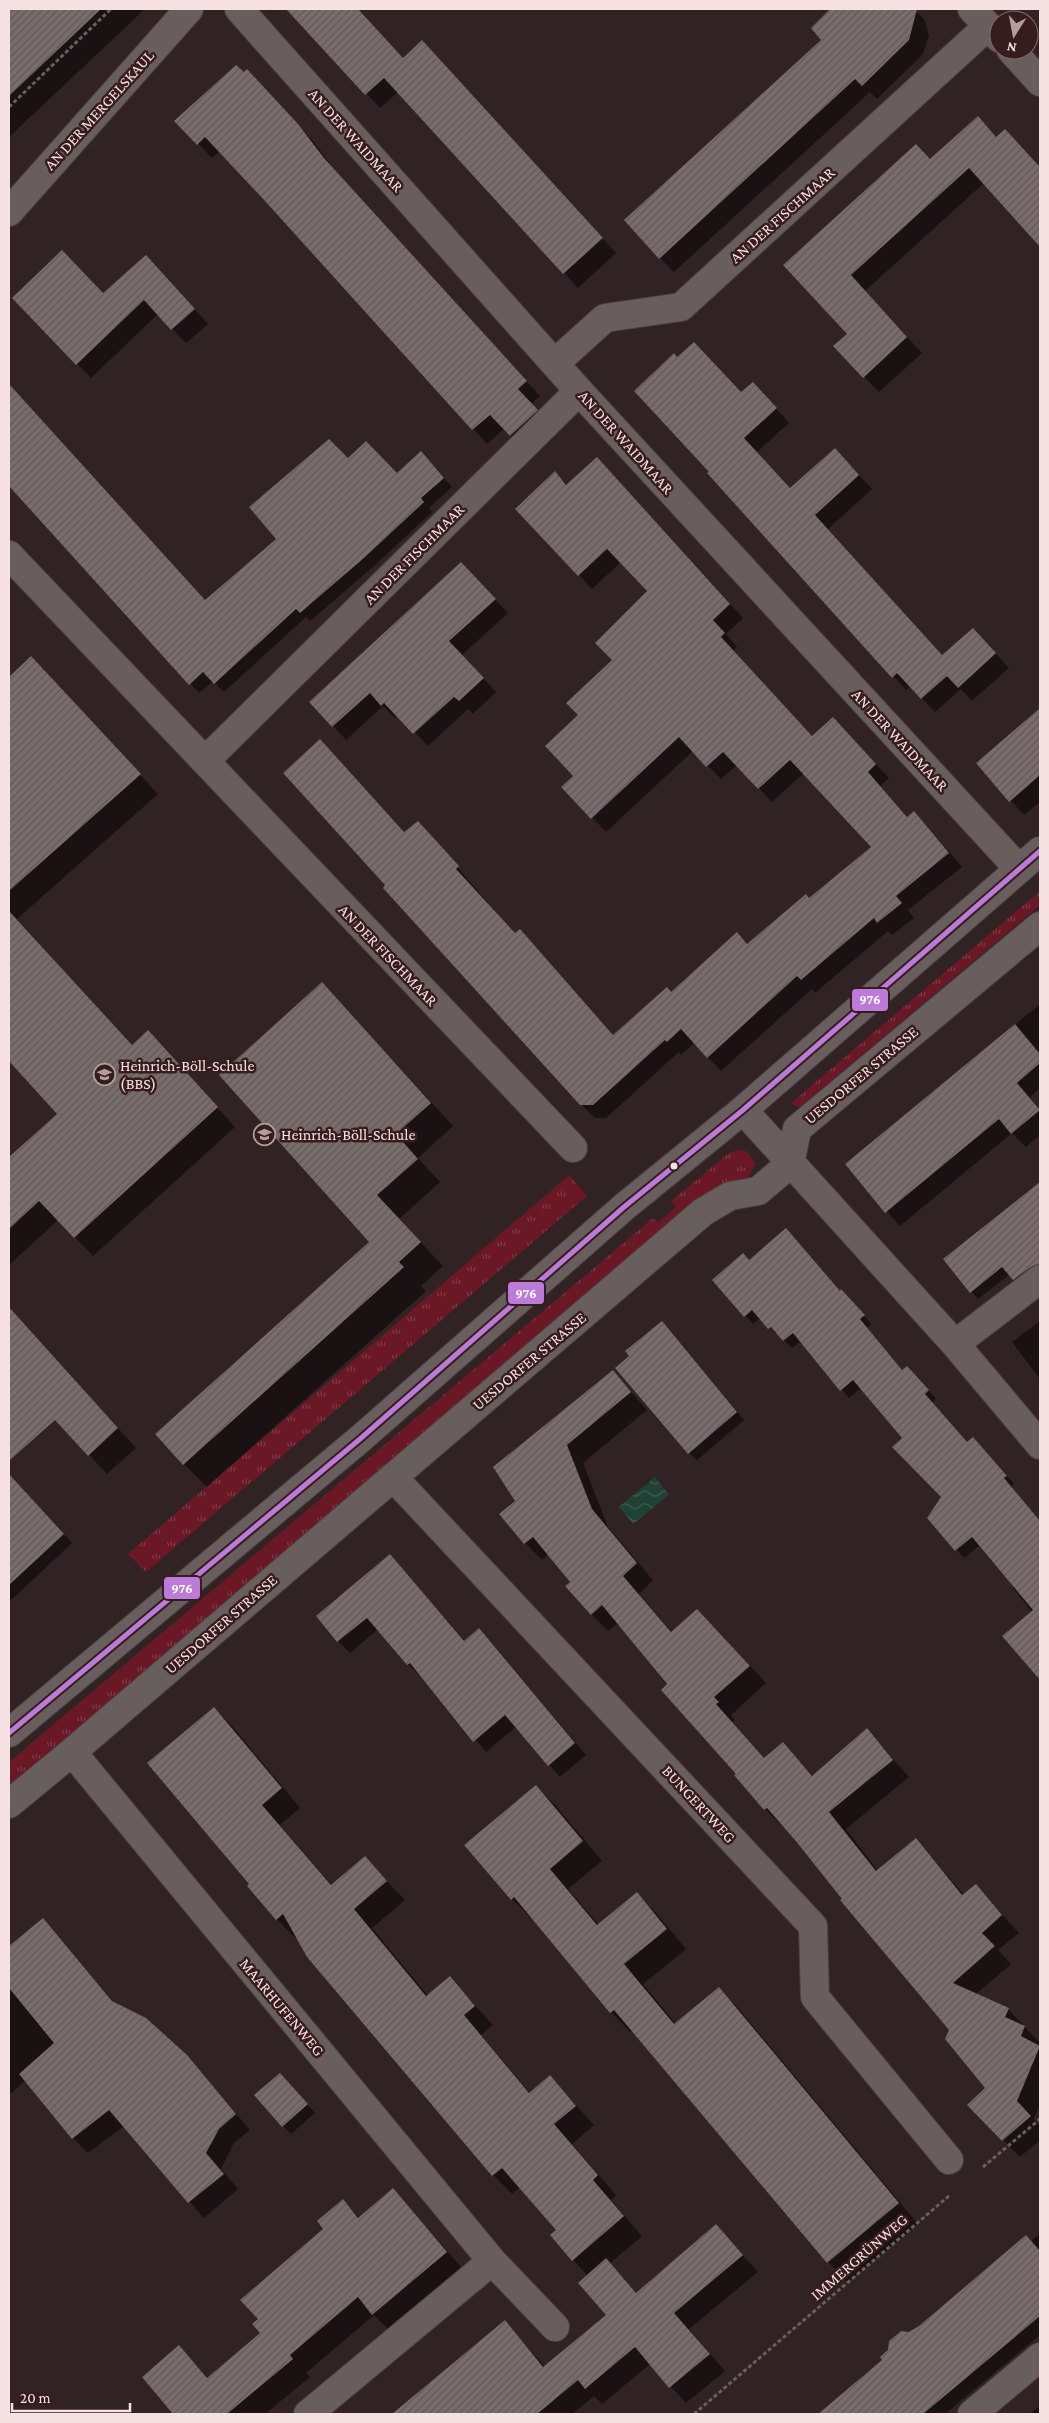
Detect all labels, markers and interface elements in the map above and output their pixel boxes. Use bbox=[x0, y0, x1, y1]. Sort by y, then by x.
north arrow bbox=[989, 10, 1039, 60]
text: N bbox=[1005, 39, 1018, 57]
street label: AN DER MERGELSKAUL bbox=[41, 47, 157, 173]
street label: AN DER WAIDMAAR bbox=[305, 85, 407, 195]
street label: AN DER FISCHMAAR bbox=[726, 164, 838, 266]
street label: AN DER WAIDMAAR bbox=[575, 387, 677, 497]
street label: AN DER FISCHMAAR bbox=[360, 500, 468, 608]
street label: AN DER WAIDMAAR bbox=[848, 686, 952, 794]
street label: AN DER FISCHMAAR bbox=[335, 901, 441, 1009]
line badge: 976 bbox=[851, 988, 889, 1012]
text: 976 bbox=[859, 991, 881, 1007]
street label: UESDORFER STRASSE bbox=[801, 1023, 921, 1127]
place label: Heinrich-Böll-Schule (BBS) bbox=[120, 1057, 254, 1093]
school or university icon: Heinrich-Böll-Schule (BBS) bbox=[92, 1062, 116, 1086]
school or university icon: Heinrich-Böll-Schule bbox=[253, 1122, 277, 1146]
place label: Heinrich-Böll-Schule bbox=[281, 1126, 415, 1143]
unlabelled marker bbox=[669, 1161, 679, 1171]
line badge: 976 bbox=[507, 1281, 545, 1305]
text: 976 bbox=[515, 1285, 537, 1301]
street label: UESDORFER STRASSE bbox=[469, 1309, 589, 1413]
street label: UESDORFER STRASSE bbox=[162, 1571, 281, 1677]
line badge: 976 bbox=[163, 1576, 201, 1600]
text: 976 bbox=[171, 1580, 193, 1596]
street label: BUNGERTWEG bbox=[659, 1762, 739, 1846]
street label: MAARHUFENWEG bbox=[236, 1955, 328, 2059]
street label: IMMERGRÜNWEG bbox=[807, 2211, 911, 2303]
scale bar bbox=[12, 2380, 130, 2412]
text: 20 m bbox=[20, 2390, 51, 2406]

